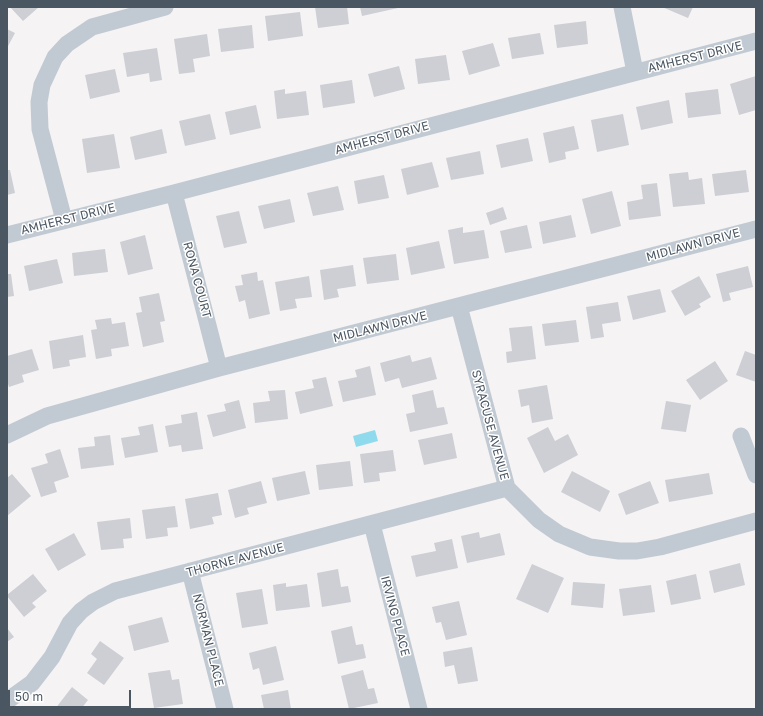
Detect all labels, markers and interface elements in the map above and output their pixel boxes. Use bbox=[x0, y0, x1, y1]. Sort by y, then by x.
street label: AMHERST DRIVE bbox=[646, 38, 744, 76]
street label: AMHERST DRIVE bbox=[333, 119, 431, 157]
street label: AMHERST DRIVE bbox=[19, 200, 117, 238]
street label: MIDLAWN DRIVE bbox=[645, 226, 741, 264]
street label: RONA COURT bbox=[180, 240, 214, 320]
street label: MIDLAWN DRIVE bbox=[332, 308, 428, 346]
street label: SYRACUSE AVENUE bbox=[468, 368, 512, 482]
street label: THORNE AVENUE bbox=[185, 540, 285, 580]
street label: IRVING PLACE bbox=[377, 574, 413, 658]
street label: NORMAN PLACE bbox=[190, 592, 226, 688]
scale bar bbox=[10, 682, 133, 708]
text: 50 m bbox=[15, 689, 43, 704]

